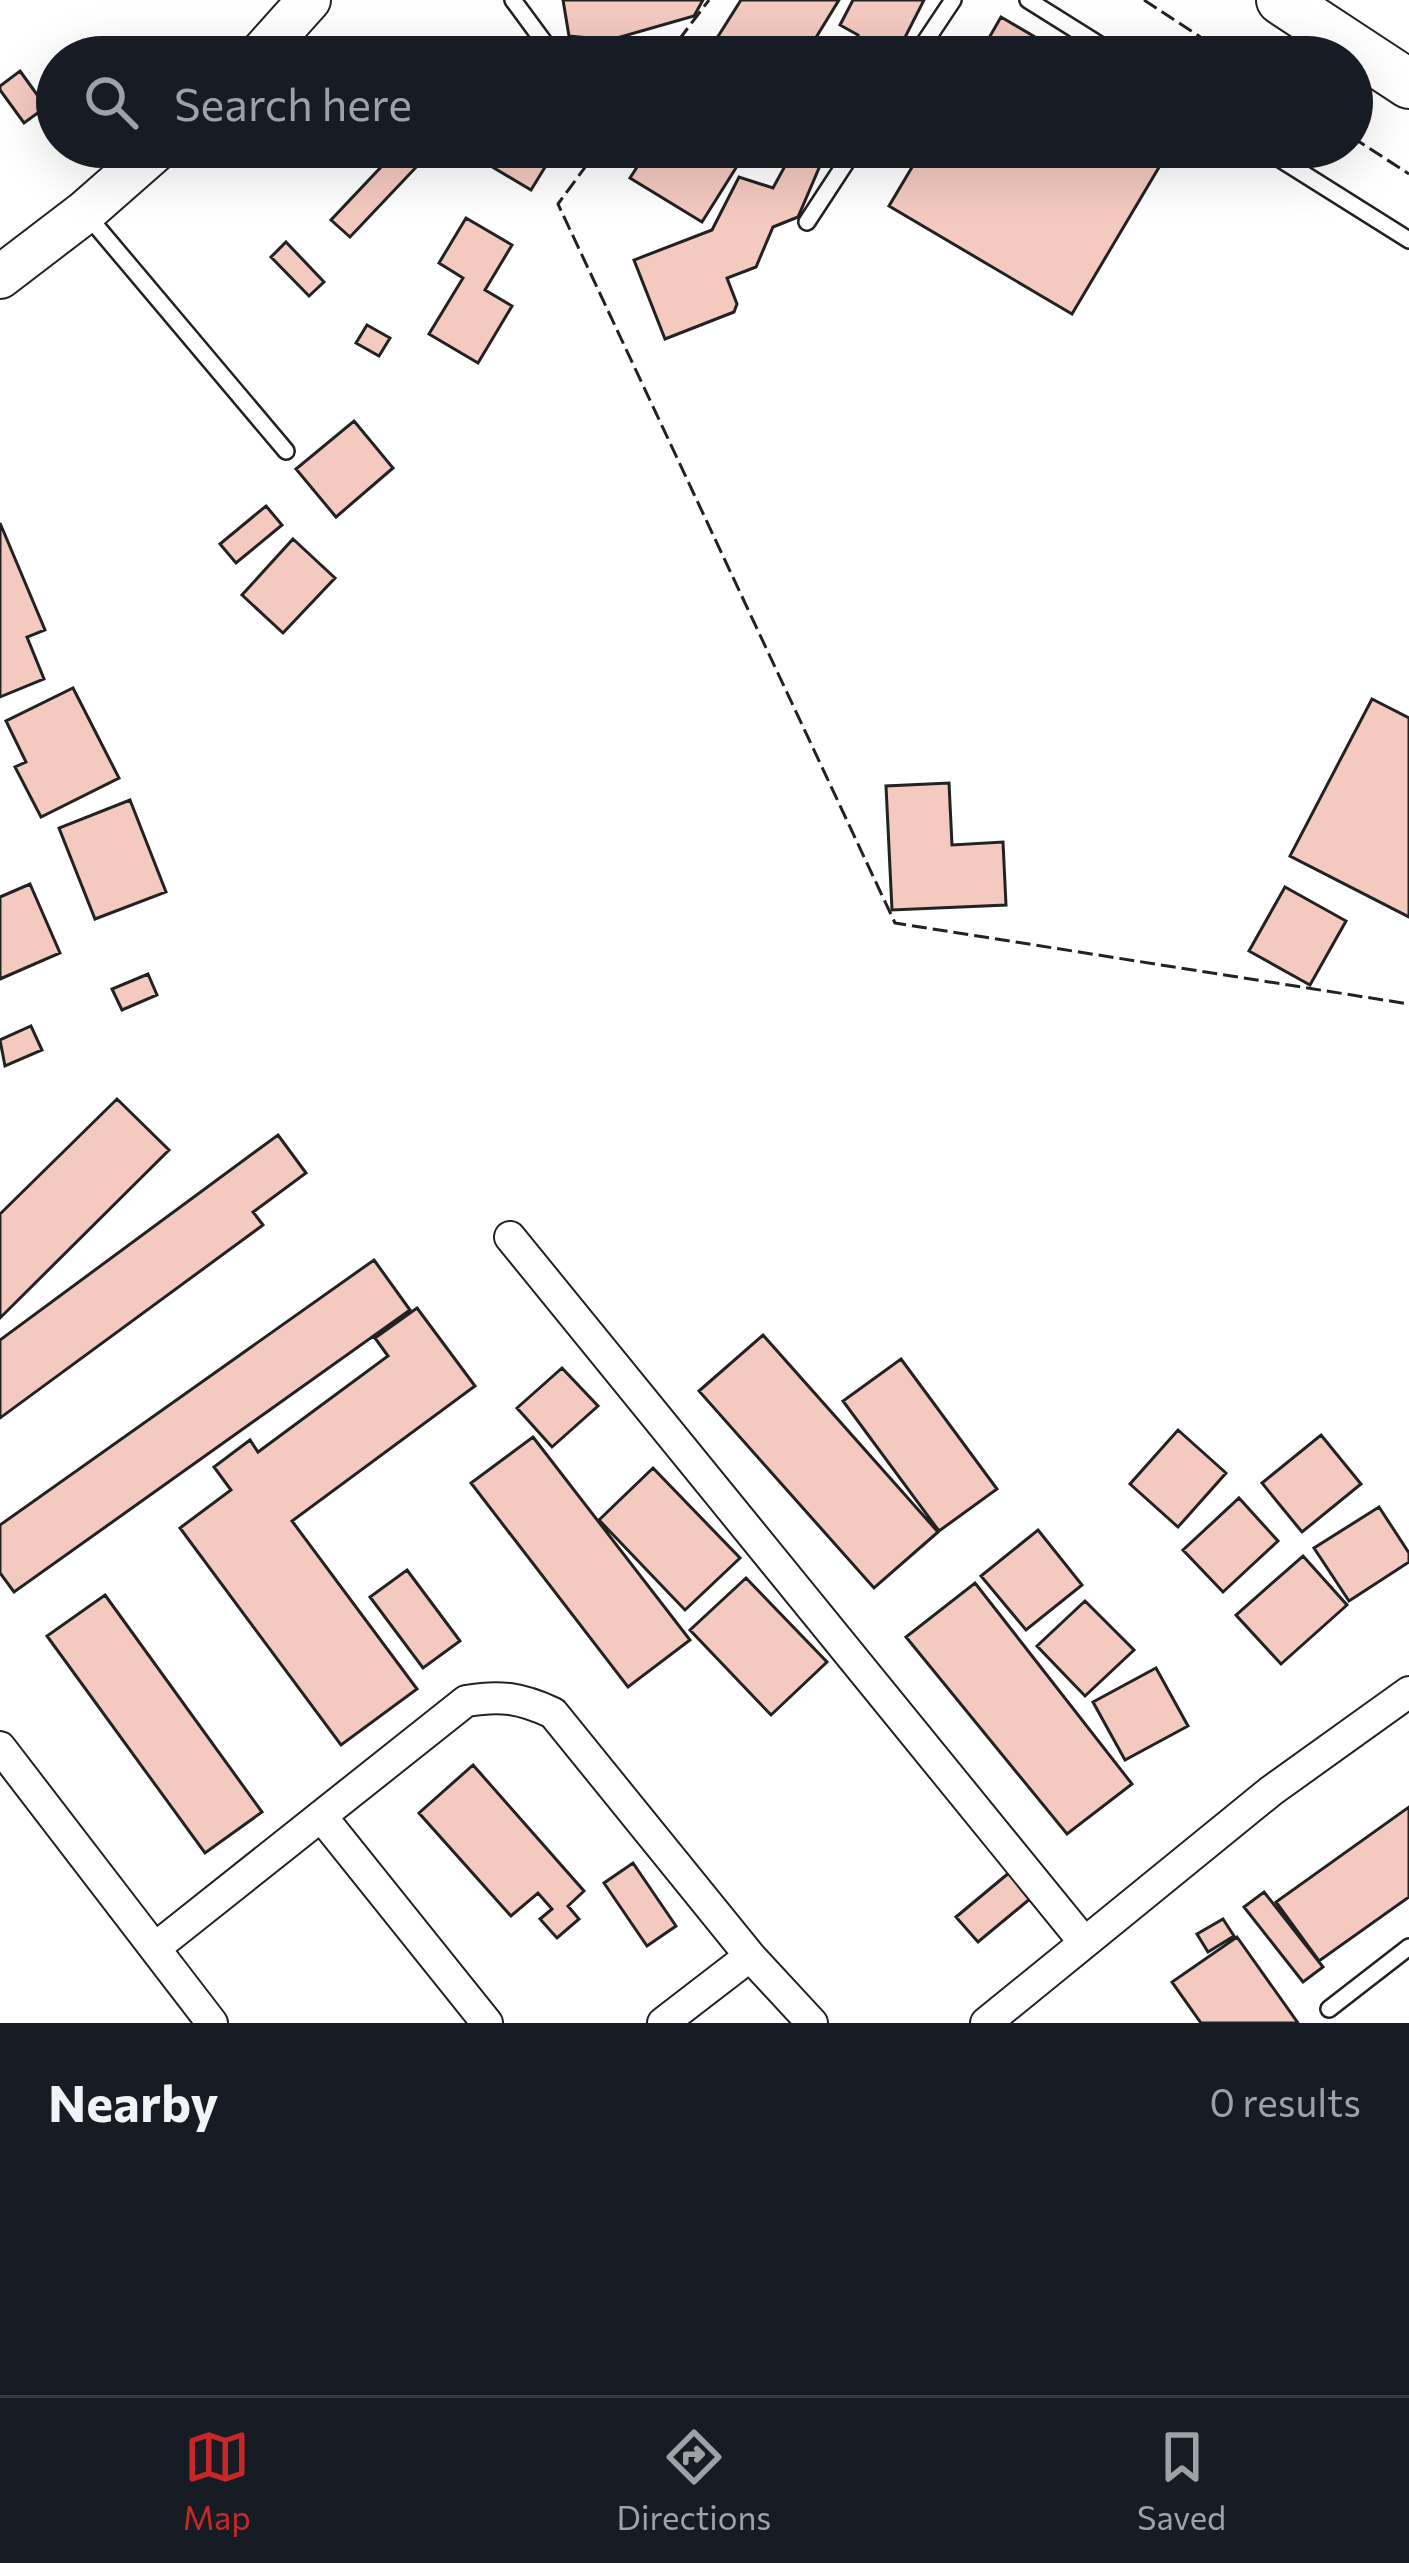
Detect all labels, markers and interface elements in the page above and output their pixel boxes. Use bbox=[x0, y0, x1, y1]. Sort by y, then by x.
search box bbox=[36, 36, 1373, 168]
icon: search bbox=[78, 69, 144, 135]
text: Search here bbox=[174, 75, 412, 130]
text: Nearby bbox=[48, 2070, 218, 2133]
text: 0 results bbox=[1209, 2077, 1361, 2125]
tab: Map bbox=[183, 2424, 251, 2537]
tab: Directions bbox=[617, 2424, 771, 2537]
tab: Saved bbox=[1137, 2424, 1226, 2537]

